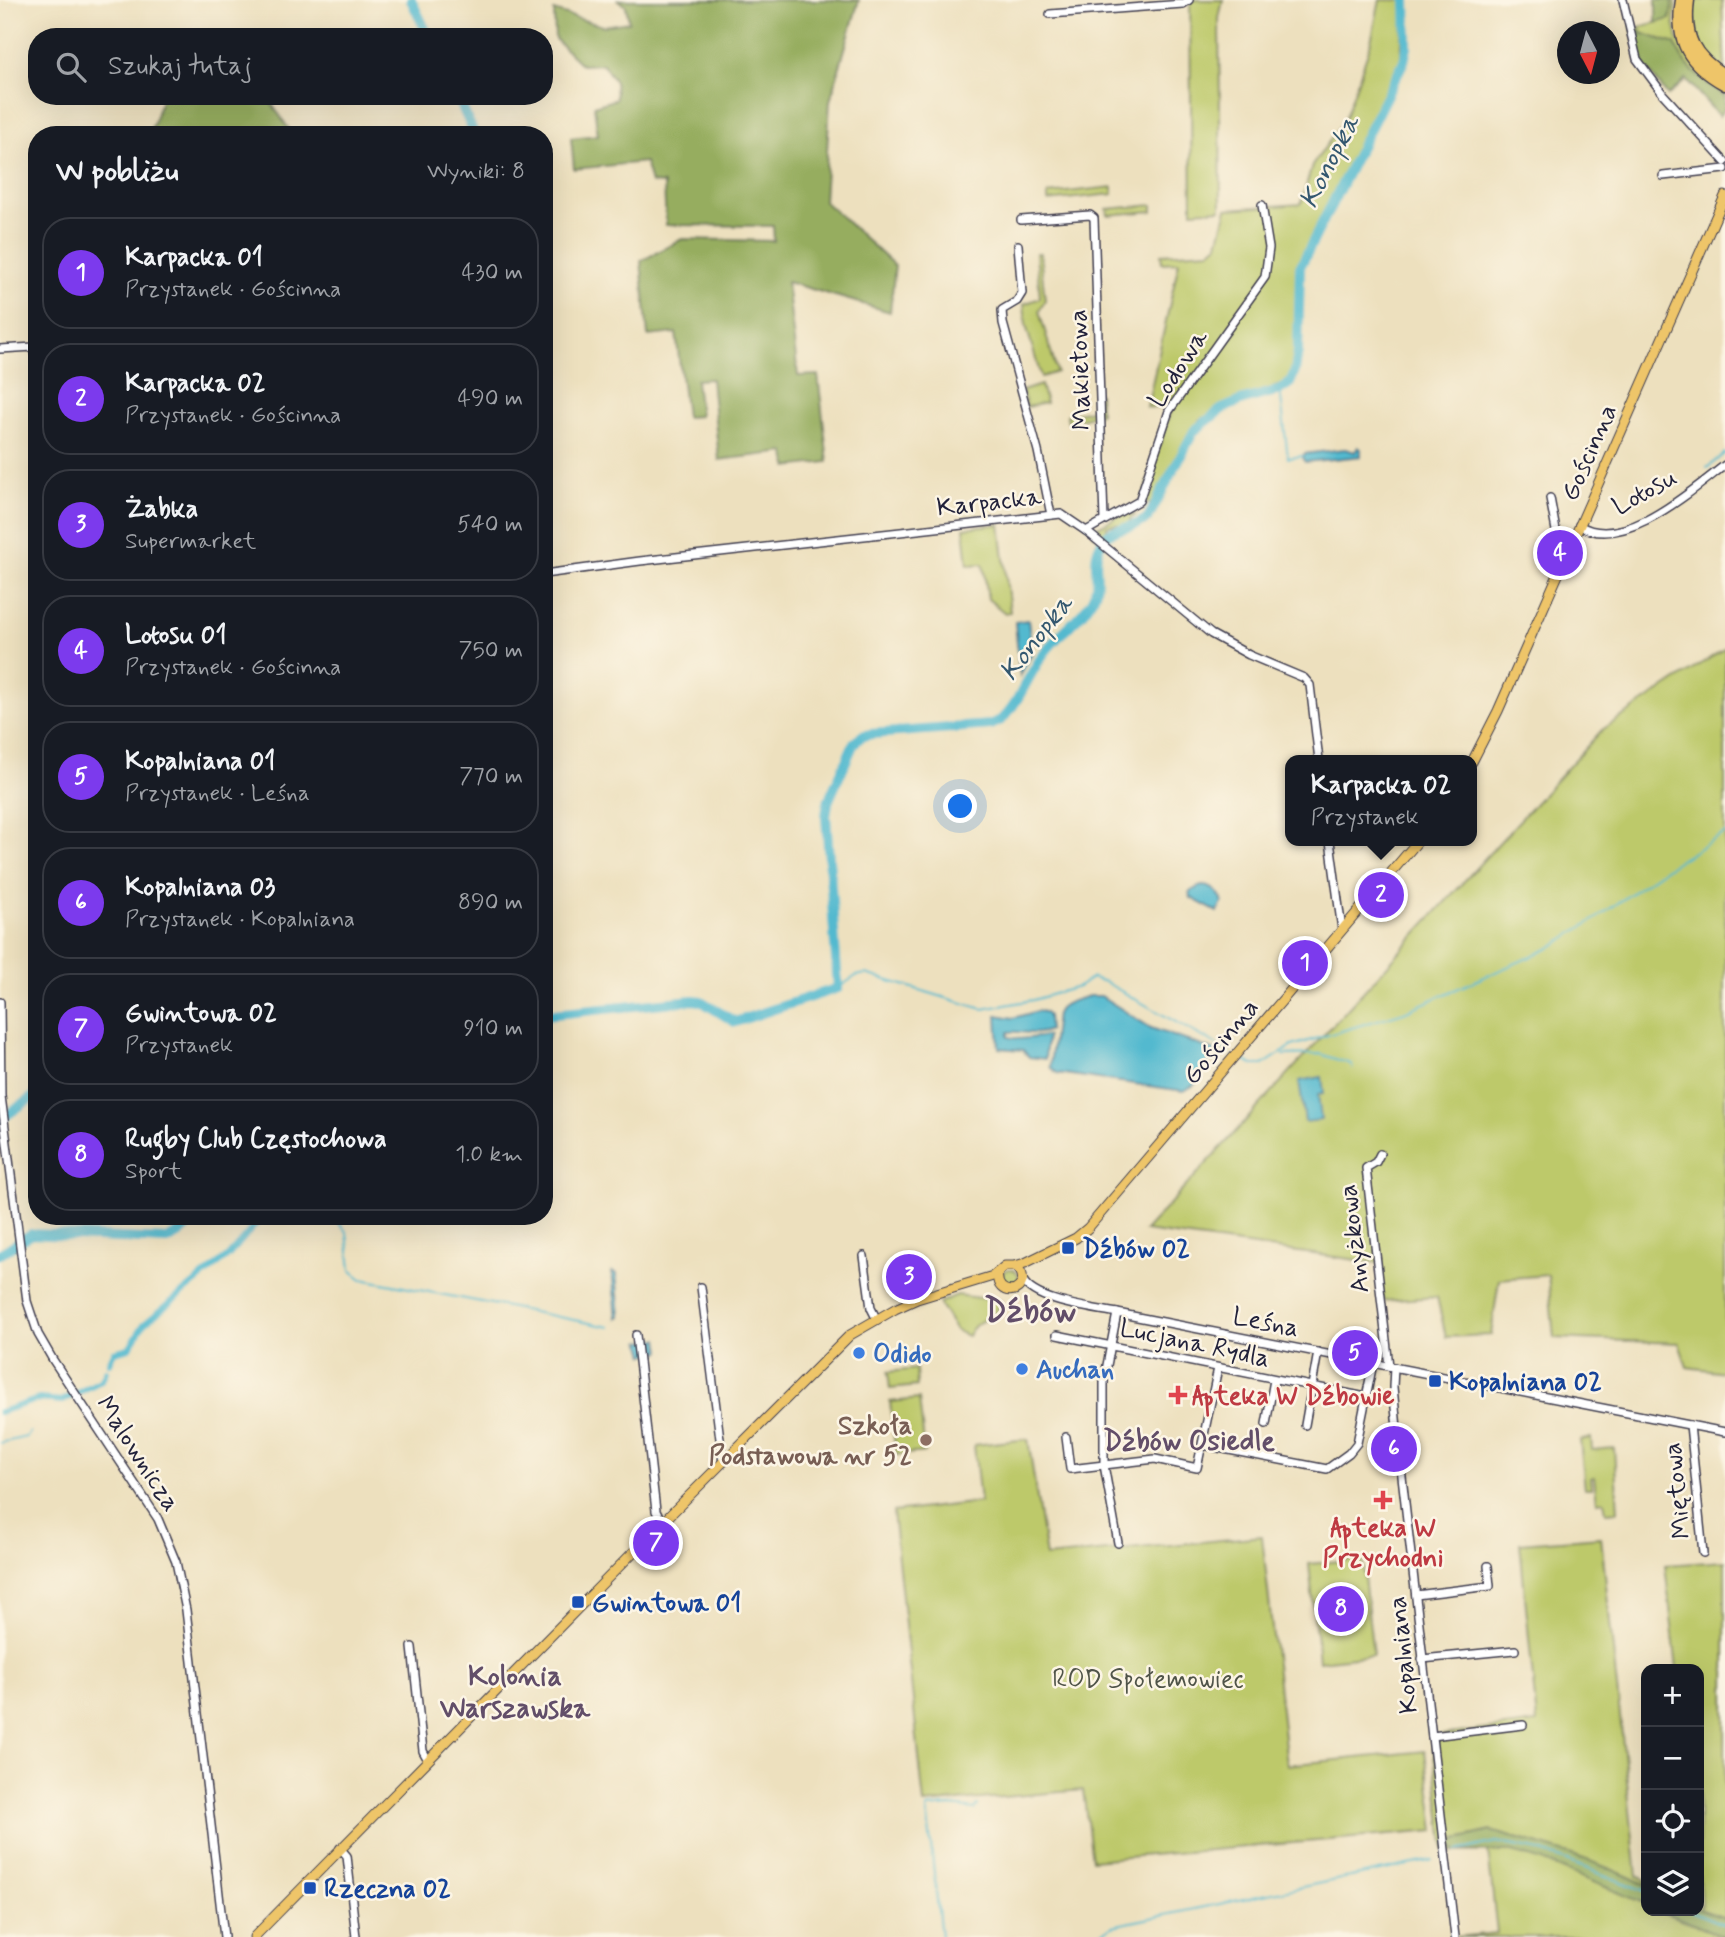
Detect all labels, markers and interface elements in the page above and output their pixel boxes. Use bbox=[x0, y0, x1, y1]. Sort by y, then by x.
north arrow bbox=[1557, 21, 1620, 84]
search box bbox=[28, 28, 553, 105]
icon: search bbox=[52, 48, 90, 86]
text: Szukaj tutaj bbox=[108, 50, 252, 84]
water label: Konopka bbox=[1291, 108, 1370, 215]
text: W pobliżu bbox=[56, 152, 179, 191]
text: Wyniki: 8 bbox=[427, 157, 525, 187]
text: Karpacka 01 bbox=[125, 241, 263, 275]
text: 1 bbox=[76, 258, 86, 288]
text: 430 m bbox=[462, 258, 523, 288]
text: Przystanek · Gościnna bbox=[125, 275, 341, 305]
street label: Makietowa bbox=[1062, 309, 1100, 431]
street label: Lodowa bbox=[1141, 323, 1217, 415]
text: Karpacka 02 bbox=[125, 367, 266, 401]
text: 2 bbox=[75, 384, 87, 414]
text: 490 m bbox=[458, 384, 523, 414]
street label: Gościnna bbox=[1553, 399, 1626, 506]
text: Przystanek · Gościnna bbox=[125, 401, 341, 431]
street label: Lotosu bbox=[1607, 461, 1683, 524]
street label: Karpacka bbox=[935, 481, 1044, 525]
text: Żabka bbox=[125, 493, 198, 527]
text: 3 bbox=[76, 510, 86, 540]
text: 540 m bbox=[457, 510, 523, 540]
text: Supermarket bbox=[125, 527, 256, 557]
pin: 4 bbox=[1537, 527, 1583, 579]
water label: Konopka bbox=[992, 587, 1083, 689]
text: Lotosu 01 bbox=[125, 619, 227, 653]
text: 4 bbox=[74, 636, 88, 666]
text: 750 m bbox=[458, 636, 523, 666]
text: Przystanek · Gościnna bbox=[125, 653, 341, 683]
text: Kopalniana 01 bbox=[125, 745, 276, 779]
popup bbox=[1285, 755, 1477, 846]
text: 5 bbox=[74, 762, 88, 792]
text: 770 m bbox=[459, 762, 523, 792]
text: Karpacka 02 bbox=[1311, 769, 1451, 803]
text: Przystanek · Leśna bbox=[125, 779, 310, 809]
your location bbox=[943, 789, 977, 823]
text: Przystanek bbox=[1311, 803, 1419, 833]
pin: 2 bbox=[1358, 869, 1404, 921]
text: Kopalniana 03 bbox=[125, 871, 275, 905]
text: 6 bbox=[75, 888, 87, 918]
text: 890 m bbox=[458, 888, 523, 918]
text: Przystanek · Kopalniana bbox=[125, 905, 355, 935]
pin: 1 bbox=[1282, 937, 1328, 989]
street label: Gościnna bbox=[1176, 992, 1267, 1092]
text: Gwintowa 02 bbox=[125, 997, 277, 1031]
text: 7 bbox=[74, 1014, 88, 1044]
text: 910 m bbox=[463, 1014, 523, 1044]
text: Przystanek bbox=[125, 1031, 233, 1061]
text: Rugby Club Częstochowa bbox=[125, 1123, 387, 1157]
text: 8 bbox=[75, 1140, 87, 1170]
text: 1.0 km bbox=[455, 1140, 523, 1170]
text: Sport bbox=[125, 1157, 182, 1187]
street label: Anyżkowa bbox=[1331, 1182, 1379, 1295]
place label: Dźbów 02 bbox=[1082, 1233, 1190, 1267]
marker: Dźbów 02 bbox=[1060, 1240, 1076, 1256]
pin: 3 bbox=[886, 1251, 932, 1303]
district label: Dźbów bbox=[984, 1290, 1076, 1334]
street label: Leśna bbox=[1230, 1300, 1302, 1346]
street label: Lucjana Rydla bbox=[1116, 1311, 1273, 1376]
pin: 5 bbox=[1332, 1327, 1378, 1379]
place label: Odido bbox=[873, 1338, 932, 1372]
marker: Odido bbox=[851, 1345, 867, 1361]
place label: Auchan bbox=[1036, 1354, 1114, 1388]
marker: Auchan bbox=[1014, 1361, 1030, 1377]
place label: Kopalniana 02 bbox=[1449, 1366, 1602, 1400]
marker: Kopalniana 02 bbox=[1427, 1373, 1443, 1389]
place label: Apteka W Dźbowie bbox=[1192, 1380, 1395, 1417]
marker: Apteka W Dźbowie bbox=[1170, 1387, 1186, 1403]
street label: Malownicza bbox=[87, 1390, 187, 1518]
place label: Szkoła Podstawowa nr 52 bbox=[709, 1410, 912, 1474]
pin: 6 bbox=[1371, 1423, 1417, 1475]
district label: Dźbów Osiedle bbox=[1103, 1424, 1275, 1461]
marker: Szkoła Podstawowa nr 52 bbox=[918, 1432, 934, 1448]
street label: Miętowa bbox=[1656, 1441, 1700, 1541]
marker: Apteka W Przychodni bbox=[1375, 1492, 1391, 1508]
place label: Apteka W Przychodni bbox=[1322, 1512, 1444, 1576]
pin: 7 bbox=[633, 1517, 679, 1569]
pin: 8 bbox=[1318, 1583, 1364, 1635]
place label: Gwintowa 01 bbox=[592, 1587, 741, 1621]
marker: Gwintowa 01 bbox=[570, 1594, 586, 1610]
street label: Kopalniana bbox=[1381, 1594, 1427, 1715]
district label: Kolonia Warszawska bbox=[440, 1659, 591, 1728]
park label: ROD Społemowiec bbox=[1052, 1663, 1244, 1697]
map controls bbox=[1641, 1664, 1704, 1916]
button: + bbox=[1641, 1664, 1704, 1727]
button: − bbox=[1641, 1727, 1704, 1790]
button: locate bbox=[1641, 1790, 1704, 1853]
button: layers bbox=[1641, 1853, 1704, 1916]
place label: Rzeczna 02 bbox=[324, 1873, 451, 1907]
marker: Rzeczna 02 bbox=[302, 1880, 318, 1896]

